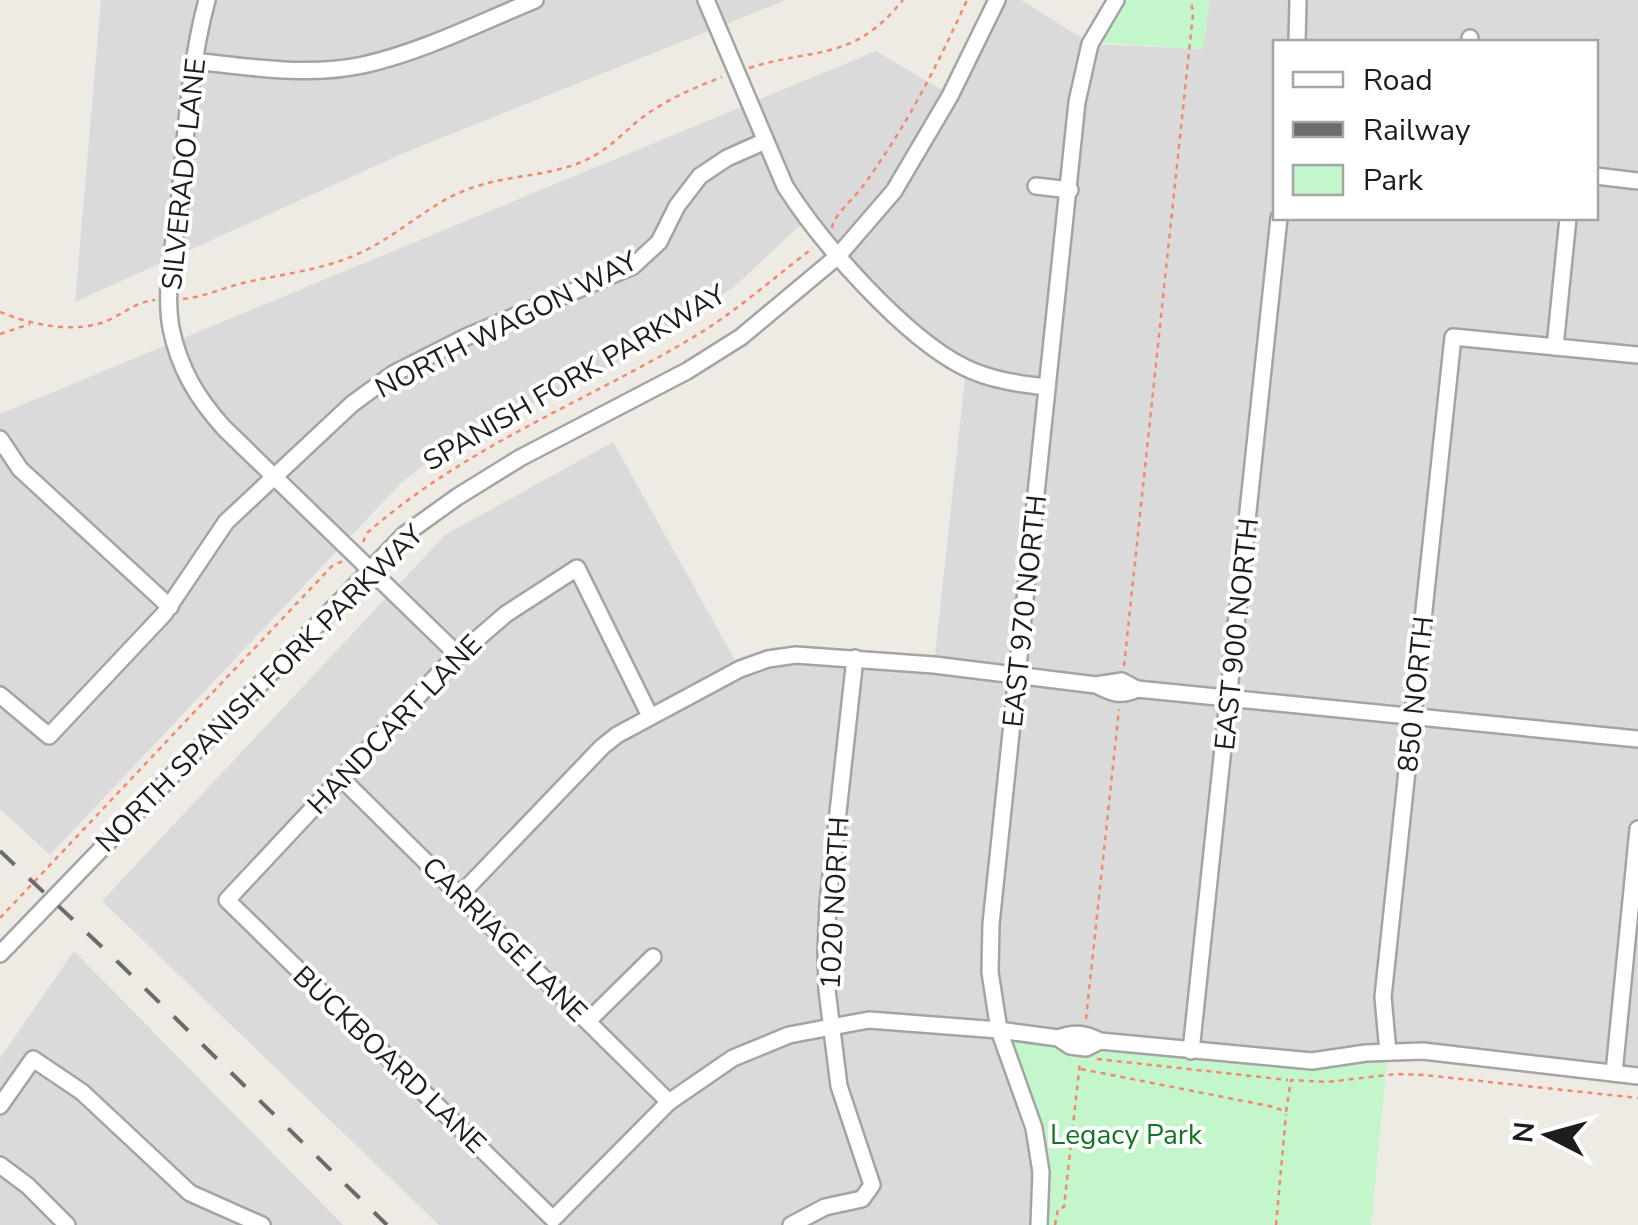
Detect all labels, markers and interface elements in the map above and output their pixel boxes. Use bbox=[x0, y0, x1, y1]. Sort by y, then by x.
legend bbox=[1273, 40, 1598, 220]
street label: SILVERADO LANE bbox=[153, 56, 215, 292]
text: Road bbox=[1363, 60, 1433, 101]
text: Railway bbox=[1363, 110, 1471, 151]
text: Park bbox=[1363, 160, 1424, 201]
street label: NORTH WAGON WAY bbox=[369, 242, 645, 408]
street label: SPANISH FORK PARKWAY bbox=[416, 275, 734, 480]
street label: EAST 970 NORTH bbox=[994, 493, 1056, 729]
street label: NORTH SPANISH FORK PARKWAY bbox=[88, 516, 433, 861]
street label: EAST 900 NORTH bbox=[1206, 516, 1268, 752]
street label: 850 NORTH bbox=[1389, 614, 1443, 774]
street label: HANDCART LANE bbox=[299, 627, 490, 823]
street label: 1020 NORTH bbox=[811, 816, 858, 990]
street label: CARRIAGE LANE bbox=[413, 849, 595, 1031]
street label: BUCKBOARD LANE bbox=[284, 958, 494, 1162]
north arrow bbox=[1498, 1085, 1598, 1185]
park label: Legacy Park bbox=[1050, 1116, 1203, 1154]
text: N bbox=[1504, 1120, 1544, 1145]

